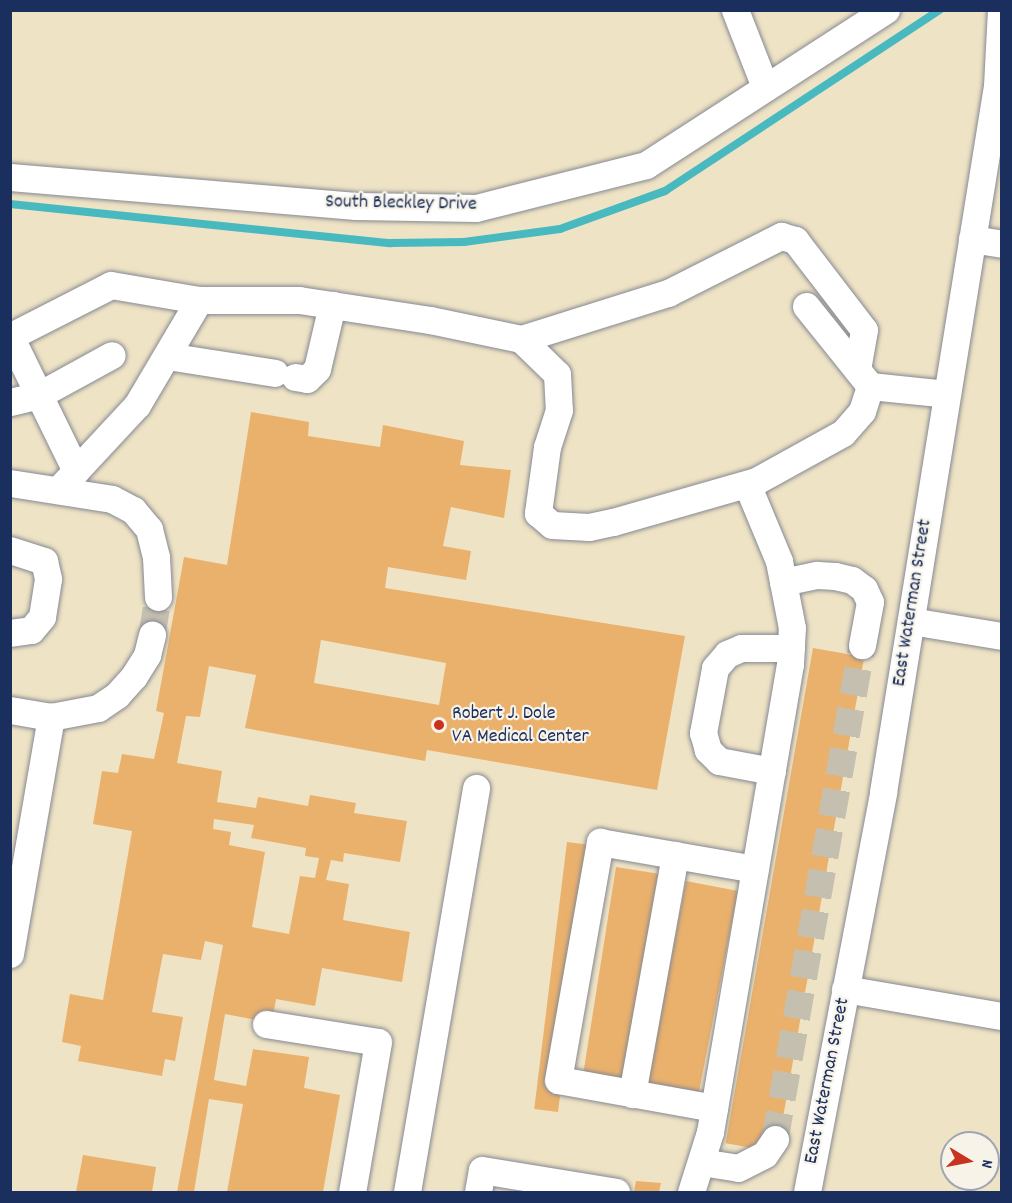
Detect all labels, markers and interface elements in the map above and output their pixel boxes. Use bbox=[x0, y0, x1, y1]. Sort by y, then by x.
street label: South Bleckley Drive bbox=[325, 191, 477, 217]
street label: East Waterman Street bbox=[888, 518, 938, 688]
place label: Robert J. Dole VA Medical Center bbox=[452, 702, 589, 749]
marker: Robert J. Dole VA Medical Center bbox=[430, 716, 448, 734]
street label: East Waterman Street bbox=[800, 996, 856, 1166]
north arrow bbox=[940, 1131, 1000, 1191]
text: N bbox=[974, 1158, 998, 1170]

